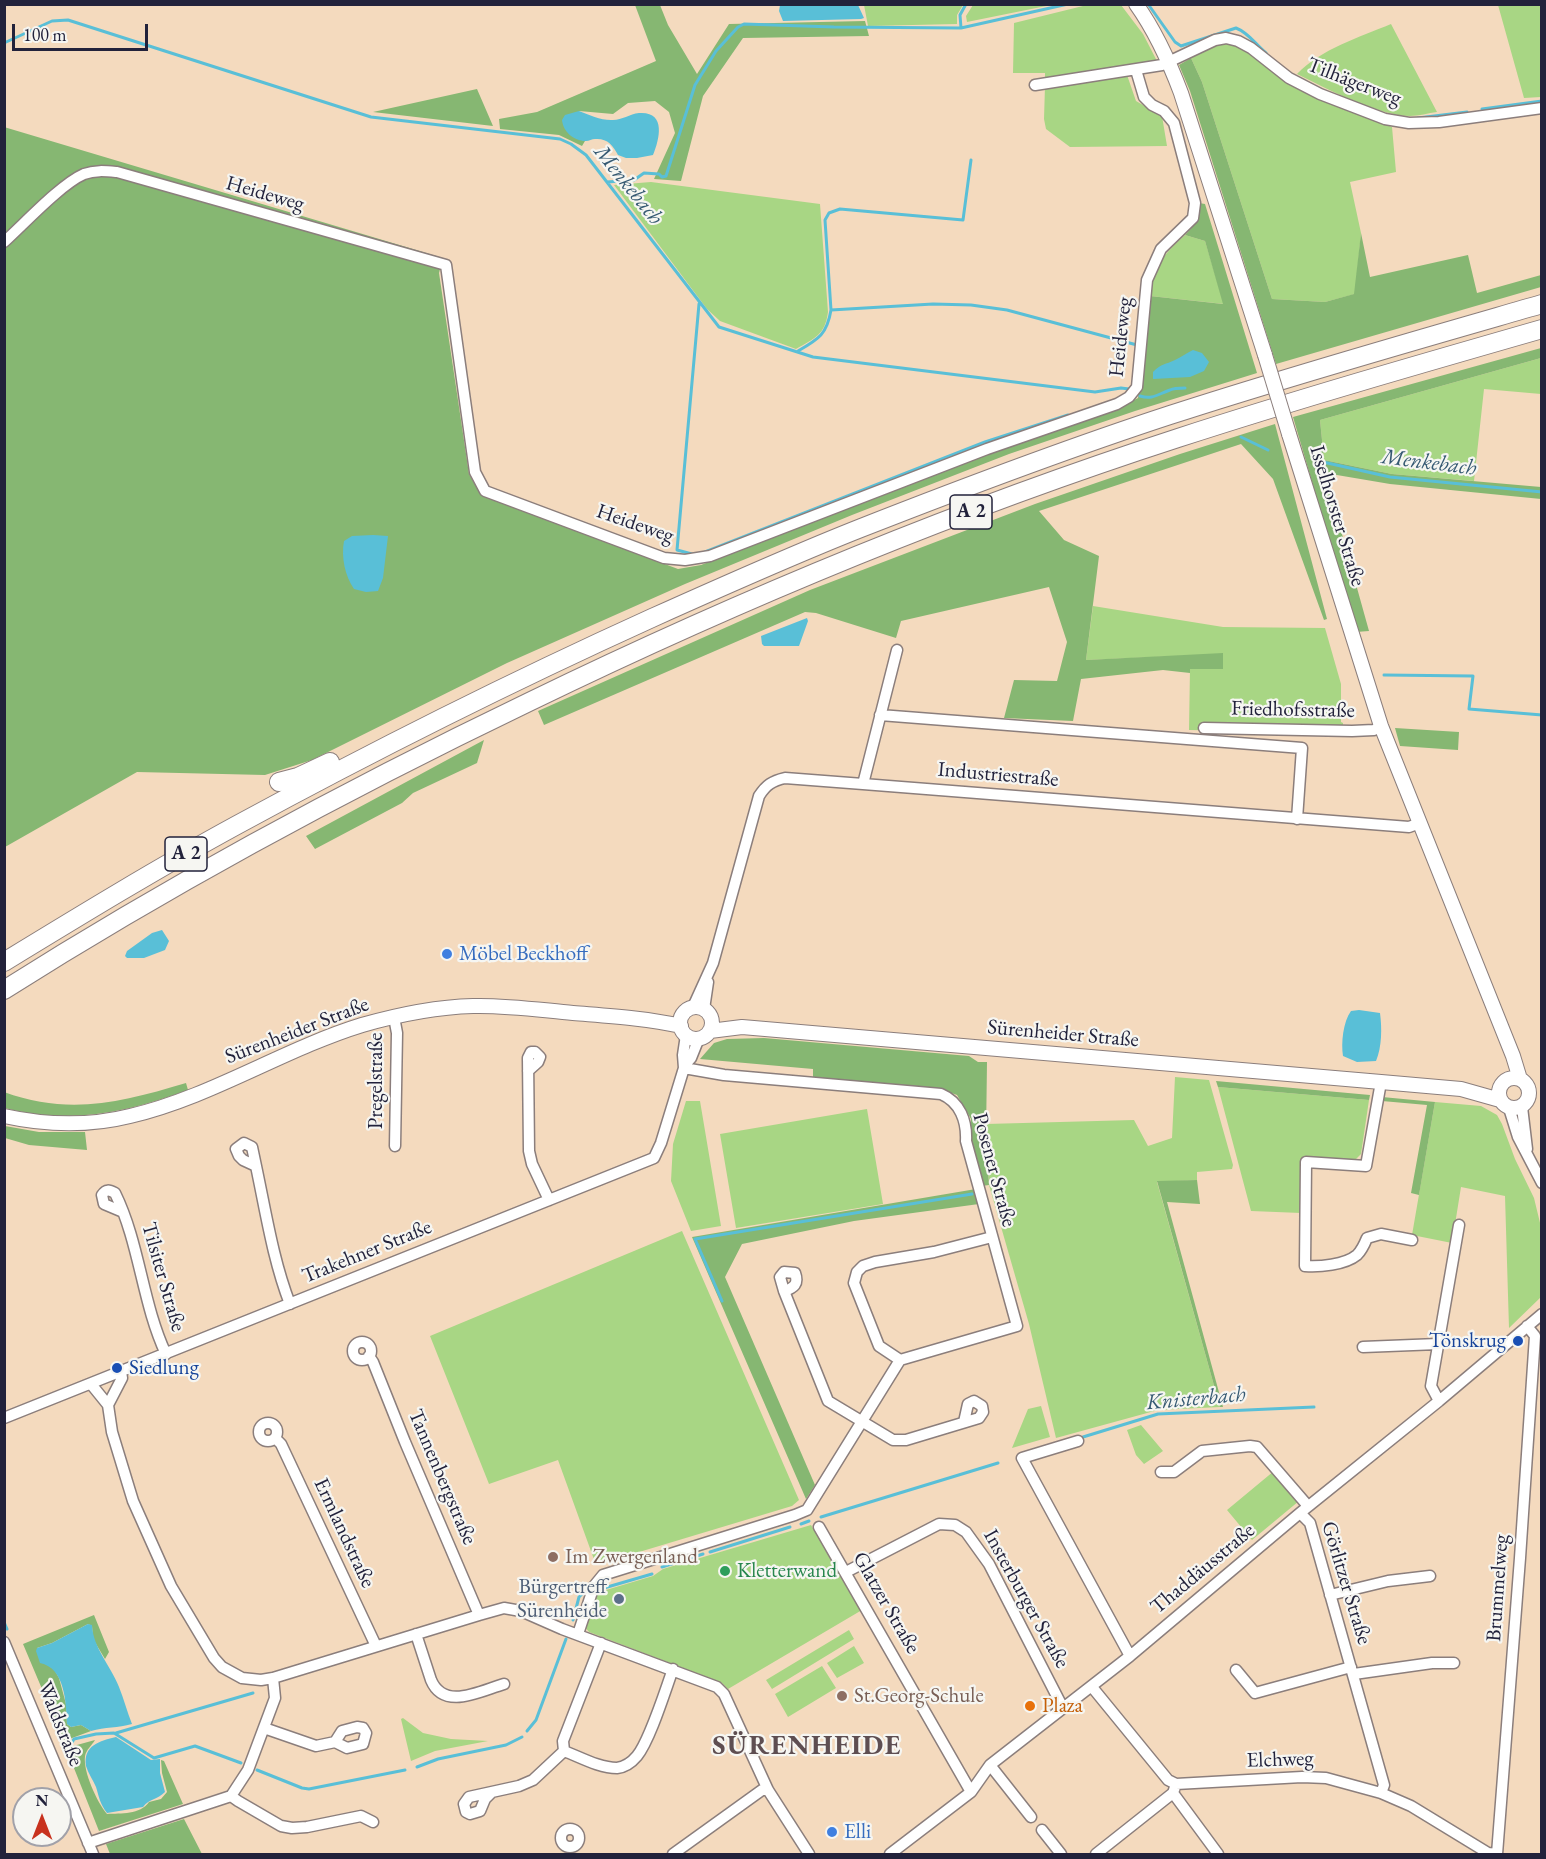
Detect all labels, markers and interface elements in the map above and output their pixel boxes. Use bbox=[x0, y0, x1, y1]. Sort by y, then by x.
scale bar bbox=[15, 12, 152, 50]
text: 100 m bbox=[23, 23, 67, 46]
street label: Tilhägerweg bbox=[1303, 53, 1405, 111]
water label: Menkebach bbox=[588, 140, 668, 230]
street label: Heideweg bbox=[223, 171, 307, 217]
street label: Heideweg bbox=[1104, 296, 1138, 378]
street label: Isselhorster Straße bbox=[1304, 443, 1370, 589]
water label: Menkebach bbox=[1380, 444, 1478, 482]
road number: A 2 bbox=[950, 495, 992, 529]
street label: Heideweg bbox=[593, 499, 677, 549]
street label: Friedhofsstraße bbox=[1231, 696, 1355, 724]
street label: Industriestraße bbox=[937, 757, 1059, 793]
road number: A 2 bbox=[165, 837, 207, 871]
place label: Möbel Beckhoff bbox=[459, 941, 588, 967]
marker: Möbel Beckhoff bbox=[440, 947, 454, 961]
street label: Sürenheider Straße bbox=[222, 992, 372, 1070]
street label: Sürenheider Straße bbox=[986, 1015, 1140, 1053]
street label: Pregelstraße bbox=[363, 1033, 389, 1129]
street label: Posener Straße bbox=[967, 1110, 1021, 1230]
street label: Trakehner Straße bbox=[299, 1215, 435, 1289]
street label: Tilsiter Straße bbox=[135, 1219, 191, 1335]
place label: Tönskrug bbox=[1429, 1328, 1506, 1354]
marker: Tönskrug bbox=[1511, 1334, 1525, 1348]
place label: Siedlung bbox=[129, 1355, 199, 1381]
marker: Siedlung bbox=[110, 1361, 124, 1375]
water label: Knisterbach bbox=[1145, 1382, 1247, 1416]
street label: Tannenbergstraße bbox=[402, 1406, 482, 1548]
street label: Ermlandstraße bbox=[308, 1474, 380, 1592]
street label: Thaddäusstraße bbox=[1146, 1518, 1260, 1620]
street label: Görlitzer Straße bbox=[1315, 1518, 1377, 1648]
street label: Insterburger Straße bbox=[977, 1525, 1075, 1673]
street label: Brummelweg bbox=[1482, 1534, 1514, 1642]
place label: Im Zwergenland bbox=[565, 1544, 698, 1570]
street label: Glatzer Straße bbox=[847, 1548, 925, 1658]
marker: Im Zwergenland bbox=[546, 1550, 560, 1564]
place label: Kletterwand bbox=[737, 1558, 837, 1584]
marker: Kletterwand bbox=[718, 1564, 732, 1578]
place label: Bürgertreff Sürenheide bbox=[517, 1574, 607, 1624]
marker: Bürgertreff Sürenheide bbox=[612, 1592, 626, 1606]
street label: Waldstraße bbox=[32, 1678, 88, 1770]
place label: St.Georg-Schule bbox=[854, 1683, 984, 1709]
marker: St.Georg-Schule bbox=[835, 1689, 849, 1703]
place label: Plaza bbox=[1042, 1693, 1083, 1719]
marker: Plaza bbox=[1023, 1699, 1037, 1713]
district label: SÜRENHEIDE bbox=[712, 1731, 902, 1763]
street label: Elchweg bbox=[1246, 1746, 1314, 1774]
north arrow bbox=[12, 1787, 72, 1847]
text: N bbox=[36, 1790, 48, 1811]
place label: Elli bbox=[844, 1819, 871, 1845]
marker: Elli bbox=[825, 1825, 839, 1839]

